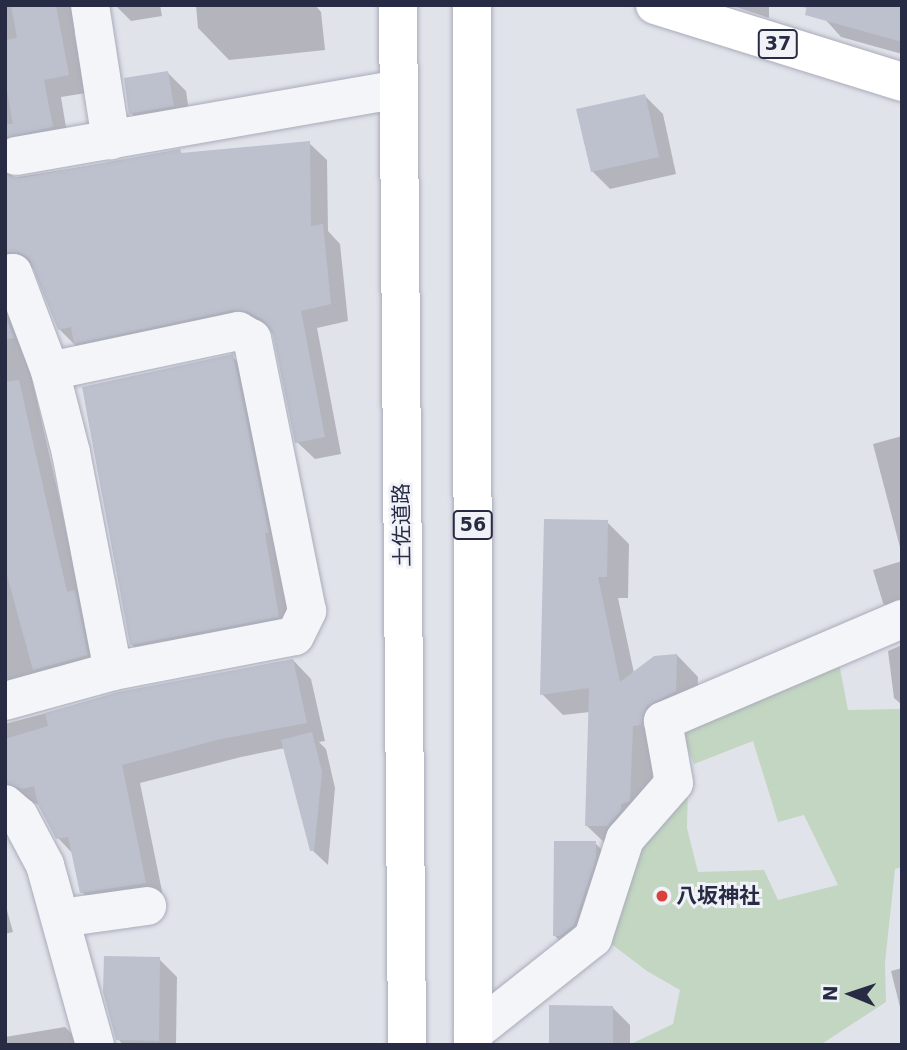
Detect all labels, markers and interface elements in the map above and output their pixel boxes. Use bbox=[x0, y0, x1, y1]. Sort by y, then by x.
road number: 37 bbox=[757, 28, 799, 60]
street label: 土佐道路 bbox=[389, 483, 415, 567]
road number: 56 bbox=[452, 510, 494, 540]
place label: 八坂神社 bbox=[676, 883, 760, 909]
marker: 八坂神社 bbox=[654, 888, 670, 904]
north arrow bbox=[816, 959, 886, 1029]
text: N bbox=[819, 985, 841, 1002]

